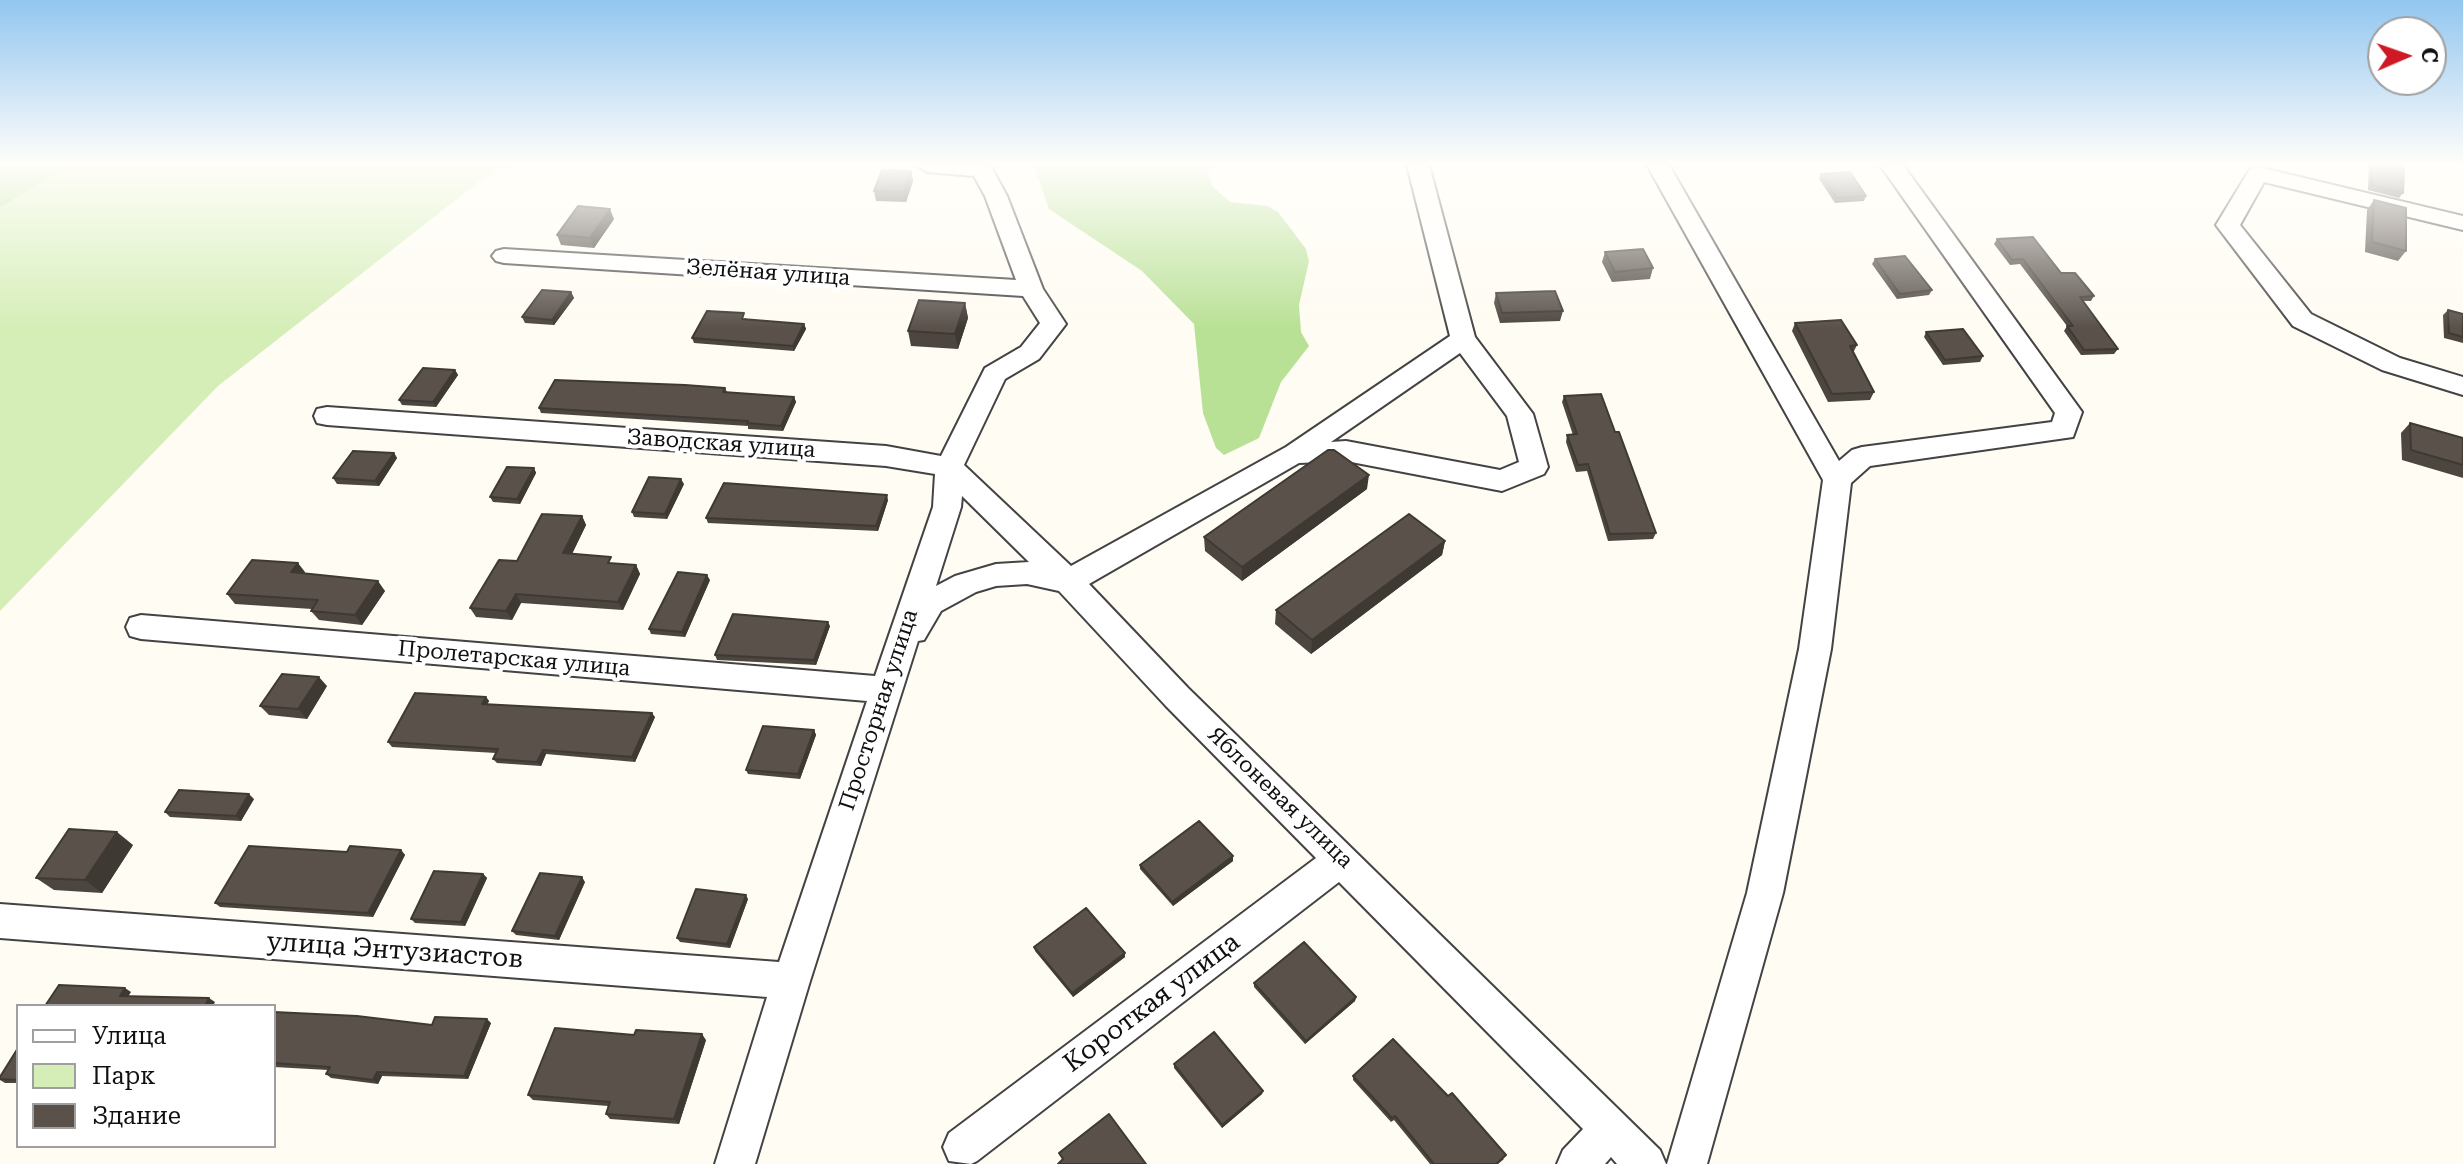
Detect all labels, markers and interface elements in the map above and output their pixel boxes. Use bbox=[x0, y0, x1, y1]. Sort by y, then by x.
north arrow bbox=[2367, 16, 2447, 96]
text: С bbox=[2417, 47, 2442, 63]
street label: Зелёная улица bbox=[685, 254, 851, 292]
street label: Заводская улица bbox=[626, 424, 816, 464]
street label: Просторная улица bbox=[834, 606, 924, 814]
street label: Пролетарская улица bbox=[397, 636, 631, 682]
street label: Яблоневая улица bbox=[1202, 722, 1358, 874]
street label: улица Энтузиастов bbox=[266, 926, 524, 976]
street label: Короткая улица bbox=[1058, 927, 1246, 1079]
legend bbox=[16, 1004, 276, 1148]
text: Улица bbox=[92, 1022, 166, 1050]
text: Парк bbox=[92, 1062, 155, 1090]
text: Здание bbox=[92, 1102, 181, 1130]

